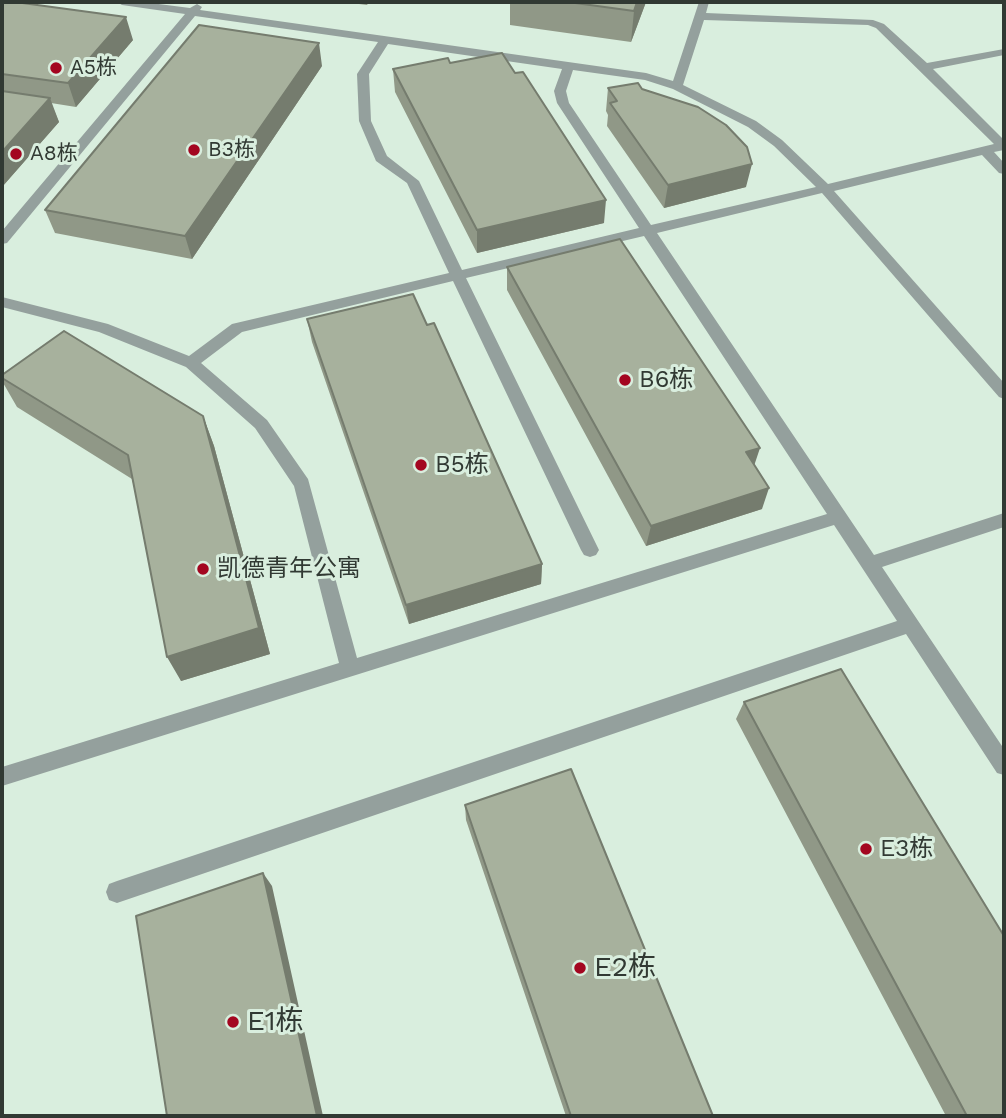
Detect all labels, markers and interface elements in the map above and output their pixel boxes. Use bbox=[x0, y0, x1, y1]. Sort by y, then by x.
place label: A5栋 bbox=[70, 55, 117, 81]
marker: A5栋 bbox=[48, 60, 64, 76]
place label: B3栋 bbox=[208, 137, 255, 163]
place label: A8栋 bbox=[30, 141, 78, 167]
marker: B3栋 bbox=[186, 142, 202, 158]
marker: A8栋 bbox=[8, 146, 24, 162]
place label: B6栋 bbox=[639, 366, 693, 394]
marker: B6栋 bbox=[617, 372, 633, 388]
place label: B5栋 bbox=[435, 451, 489, 479]
marker: B5栋 bbox=[413, 457, 429, 473]
place label: 凯德青年公寓 bbox=[217, 555, 361, 583]
marker: 凯德青年公寓 bbox=[195, 561, 211, 577]
place label: E3栋 bbox=[880, 835, 933, 863]
marker: E3栋 bbox=[858, 841, 874, 857]
place label: E2栋 bbox=[594, 951, 656, 985]
marker: E2栋 bbox=[572, 960, 588, 976]
place label: E1栋 bbox=[247, 1005, 304, 1039]
marker: E1栋 bbox=[225, 1014, 241, 1030]

